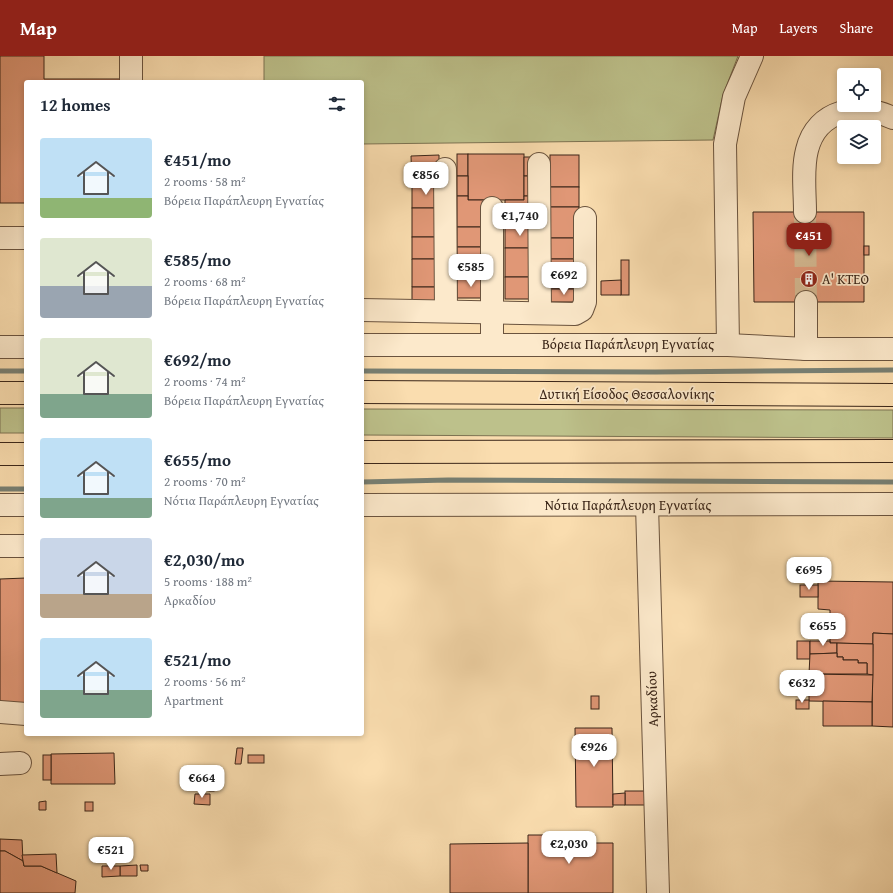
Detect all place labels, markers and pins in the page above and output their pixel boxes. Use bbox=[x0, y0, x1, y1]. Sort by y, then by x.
pin: €856 bbox=[402, 162, 450, 196]
pin: €1,740 bbox=[487, 203, 553, 237]
pin: €451 bbox=[785, 223, 833, 257]
pin: €585 bbox=[447, 254, 495, 288]
pin: €692 bbox=[540, 262, 588, 296]
building icon: Α' ΚΤΕΟ bbox=[799, 269, 819, 289]
place label: Α' ΚΤΕΟ bbox=[822, 269, 869, 289]
pin: €695 bbox=[785, 557, 833, 591]
pin: €655 bbox=[799, 613, 847, 647]
pin: €632 bbox=[778, 670, 826, 704]
pin: €926 bbox=[570, 734, 618, 768]
pin: €664 bbox=[178, 765, 226, 799]
pin: €2,030 bbox=[536, 831, 602, 865]
pin: €521 bbox=[87, 837, 135, 871]

